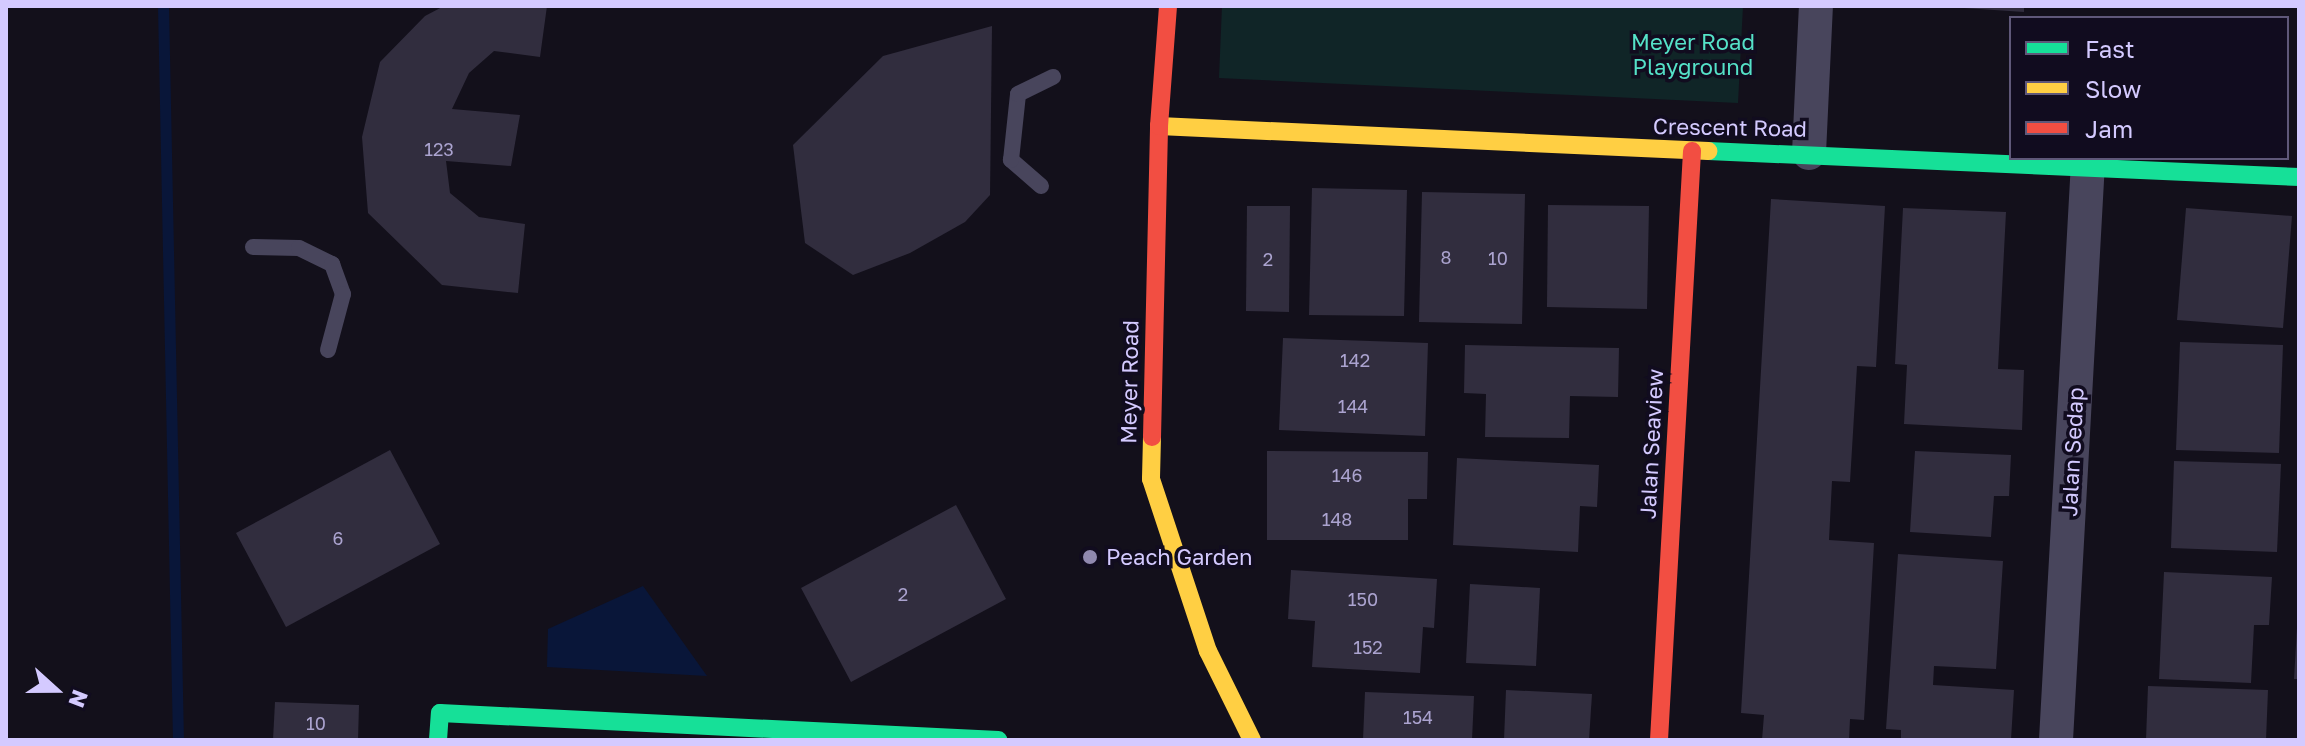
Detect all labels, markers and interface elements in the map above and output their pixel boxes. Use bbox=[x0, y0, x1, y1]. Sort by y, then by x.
legend bbox=[2009, 16, 2289, 160]
park label: Meyer Road Playground bbox=[1631, 28, 1755, 80]
text: Fast bbox=[2085, 34, 2135, 63]
text: Slow bbox=[2085, 74, 2141, 103]
street label: Crescent Road bbox=[1653, 112, 1807, 142]
text: Jam bbox=[2085, 114, 2133, 143]
house number: 123 bbox=[424, 138, 454, 160]
house number: 8 bbox=[1441, 246, 1451, 268]
house number: 10 bbox=[1488, 247, 1508, 269]
house number: 2 bbox=[1263, 248, 1273, 270]
street label: Meyer Road bbox=[1115, 320, 1143, 444]
house number: 142 bbox=[1340, 349, 1370, 371]
street label: Jalan Seaview bbox=[1634, 368, 1668, 520]
street label: Jalan Sedap bbox=[2055, 387, 2089, 517]
house number: 144 bbox=[1338, 395, 1368, 417]
house number: 146 bbox=[1332, 464, 1362, 486]
house number: 148 bbox=[1322, 508, 1352, 530]
house number: 6 bbox=[333, 527, 343, 549]
place label: Peach Garden bbox=[1106, 544, 1253, 570]
marker: Peach Garden bbox=[1081, 548, 1099, 566]
house number: 2 bbox=[898, 583, 908, 605]
house number: 150 bbox=[1348, 588, 1378, 610]
house number: 152 bbox=[1353, 636, 1383, 658]
north arrow bbox=[16, 650, 96, 730]
text: N bbox=[63, 686, 94, 711]
house number: 154 bbox=[1403, 706, 1433, 728]
house number: 10 bbox=[306, 712, 326, 734]

